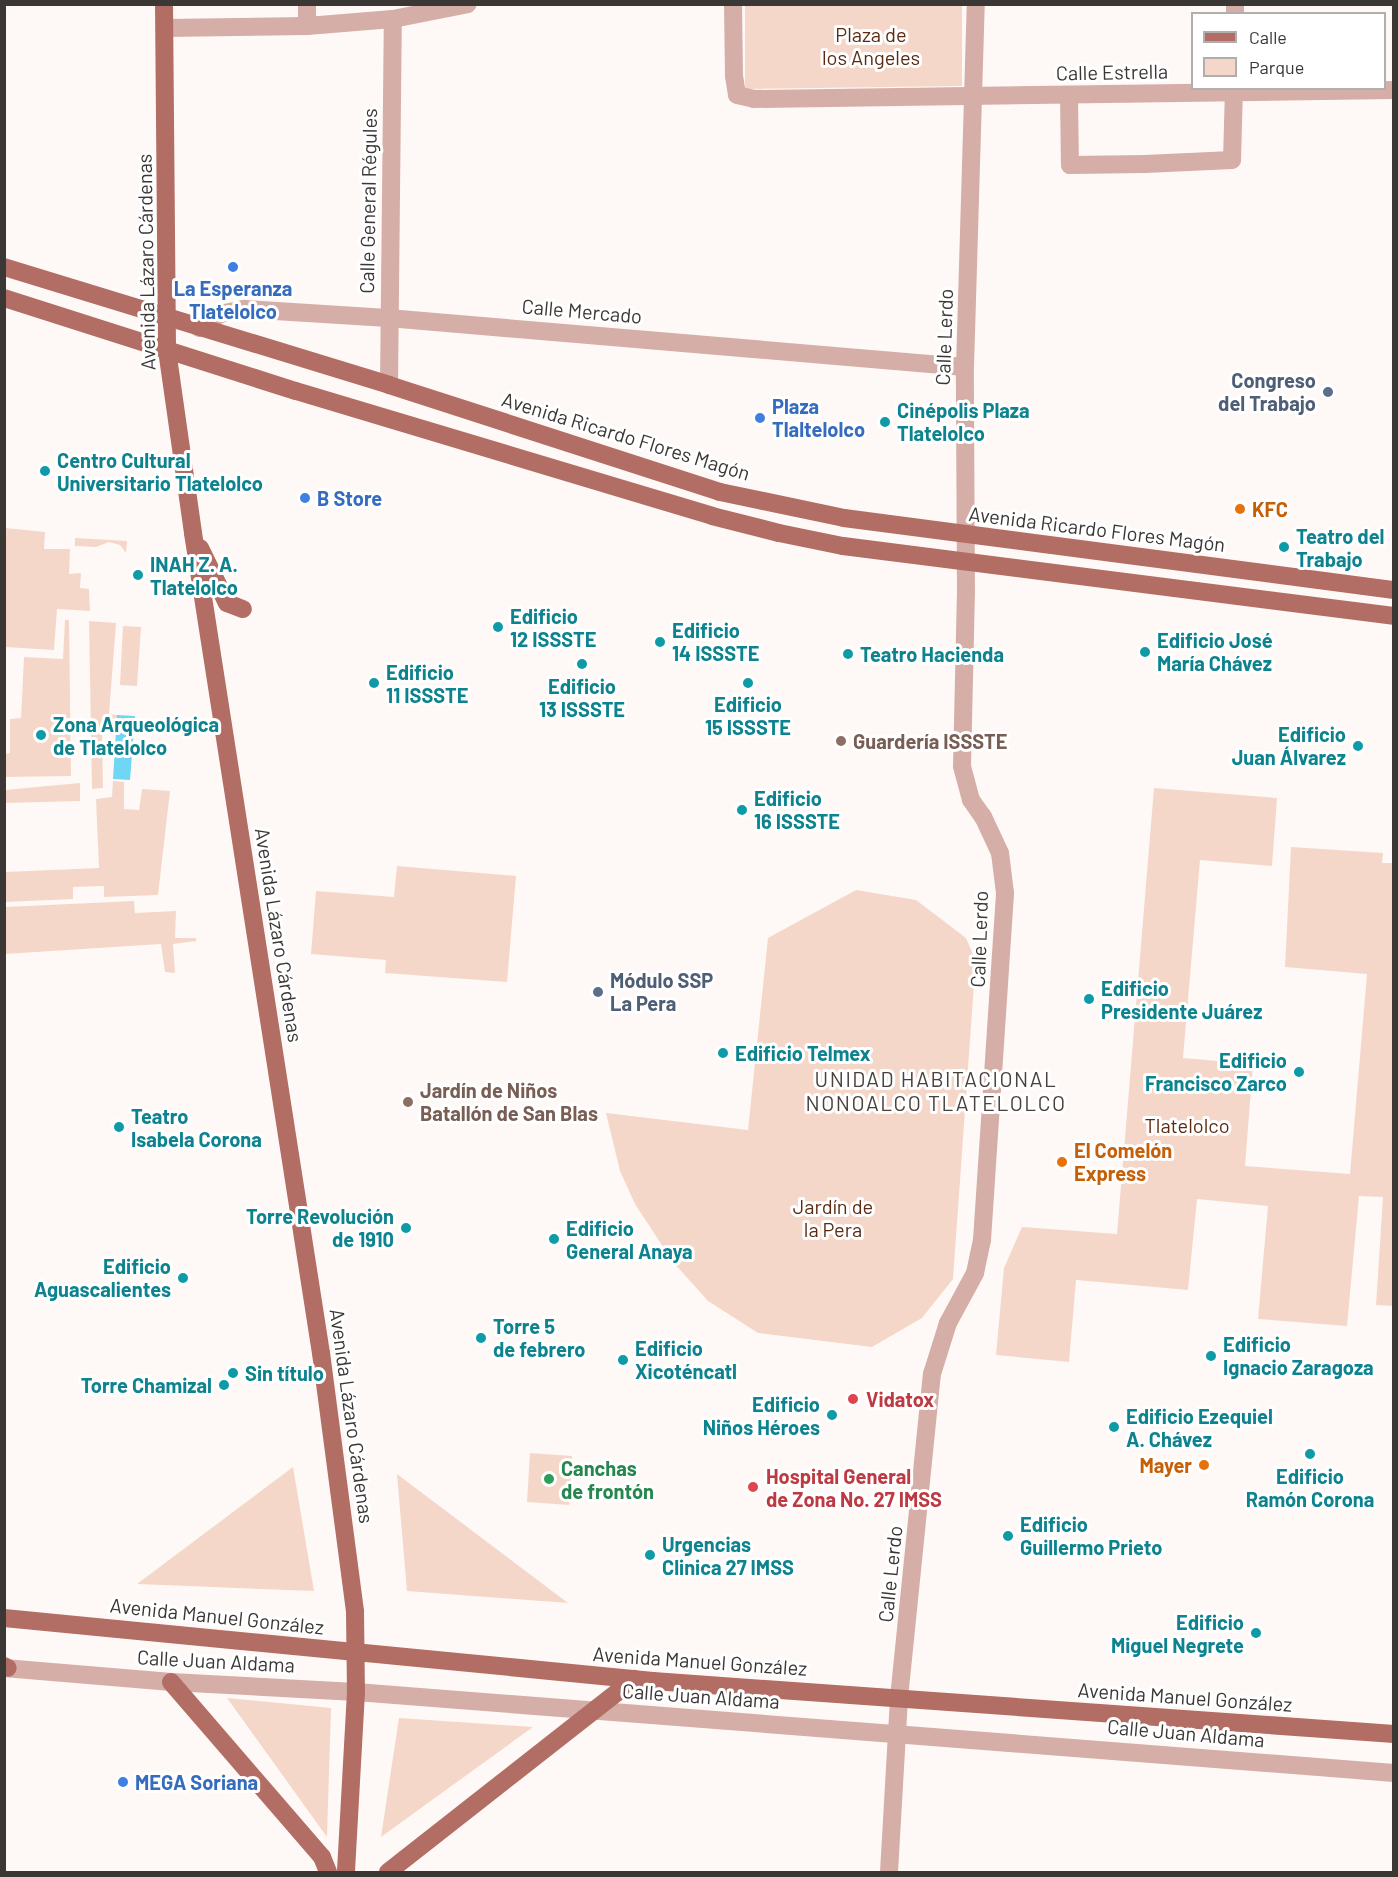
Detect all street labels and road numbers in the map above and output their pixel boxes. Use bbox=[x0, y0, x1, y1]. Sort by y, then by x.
street label: Calle Estrella bbox=[1056, 59, 1168, 85]
street label: Calle General Régules bbox=[354, 108, 382, 294]
street label: Avenida Lázaro Cárdenas bbox=[132, 153, 160, 371]
street label: Calle Lerdo bbox=[930, 288, 958, 386]
street label: Calle Mercado bbox=[521, 294, 643, 328]
street label: Avenida Ricardo Flores Magón bbox=[499, 387, 753, 485]
street label: Avenida Ricardo Flores Magón bbox=[967, 501, 1227, 557]
street label: Avenida Lázaro Cárdenas bbox=[250, 826, 308, 1044]
street label: Calle Lerdo bbox=[965, 890, 993, 988]
street label: Avenida Lázaro Cárdenas bbox=[325, 1307, 379, 1525]
street label: Calle Lerdo bbox=[873, 1524, 907, 1624]
street label: Avenida Manuel González bbox=[109, 1593, 325, 1639]
street label: Avenida Manuel González bbox=[592, 1642, 808, 1680]
street label: Calle Juan Aldama bbox=[136, 1645, 296, 1677]
street label: Avenida Manuel González bbox=[1077, 1678, 1293, 1716]
street label: Calle Juan Aldama bbox=[621, 1679, 781, 1713]
street label: Calle Juan Aldama bbox=[1106, 1714, 1266, 1752]

